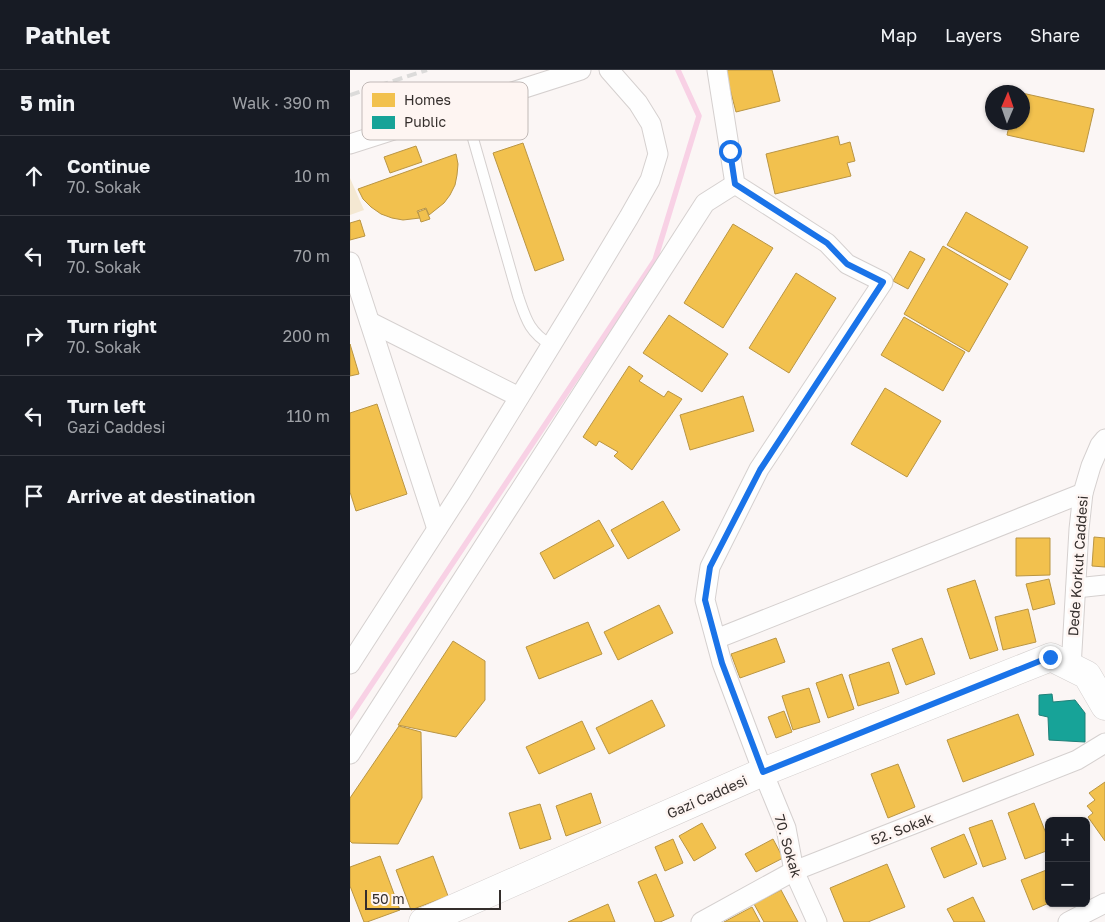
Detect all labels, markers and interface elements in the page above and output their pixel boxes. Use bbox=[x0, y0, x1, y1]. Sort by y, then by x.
text: Pathlet bbox=[25, 20, 110, 49]
text: Map bbox=[880, 24, 917, 46]
text: Layers bbox=[945, 24, 1002, 46]
text: Share bbox=[1030, 24, 1080, 46]
legend bbox=[362, 82, 528, 140]
north arrow bbox=[985, 85, 1030, 130]
text: 5 min bbox=[20, 90, 75, 116]
text: Homes bbox=[404, 91, 451, 108]
text: Walk · 390 m bbox=[232, 93, 330, 113]
text: Public bbox=[404, 113, 446, 130]
route start bbox=[719, 140, 742, 163]
text: Continue bbox=[67, 154, 150, 177]
icon: ahead bbox=[20, 162, 48, 190]
text: 10 m bbox=[294, 166, 330, 186]
text: 70. Sokak bbox=[67, 177, 141, 197]
text: Turn left bbox=[67, 234, 146, 257]
icon: left bbox=[20, 242, 48, 270]
text: 70 m bbox=[293, 246, 330, 266]
text: 70. Sokak bbox=[67, 257, 141, 277]
text: Turn right bbox=[67, 314, 157, 337]
icon: right bbox=[20, 322, 48, 350]
text: 200 m bbox=[283, 326, 330, 346]
text: 70. Sokak bbox=[67, 337, 141, 357]
text: Turn left bbox=[67, 394, 146, 417]
icon: left bbox=[20, 402, 48, 430]
text: 110 m bbox=[286, 406, 330, 426]
text: Gazi Caddesi bbox=[67, 417, 165, 437]
icon: arrive bbox=[20, 482, 48, 510]
text: Arrive at destination bbox=[67, 484, 255, 507]
street label: Dede Korkut Caddesi bbox=[1064, 495, 1091, 637]
route end bbox=[1039, 646, 1062, 669]
street label: Gazi Caddesi bbox=[664, 771, 750, 822]
street label: 52. Sokak bbox=[868, 809, 935, 848]
street label: 70. Sokak bbox=[771, 812, 806, 879]
map controls bbox=[1045, 817, 1090, 907]
button: + bbox=[1045, 817, 1090, 862]
button: − bbox=[1045, 862, 1090, 907]
scale bar bbox=[365, 887, 501, 910]
text: 50 m bbox=[372, 890, 405, 907]

